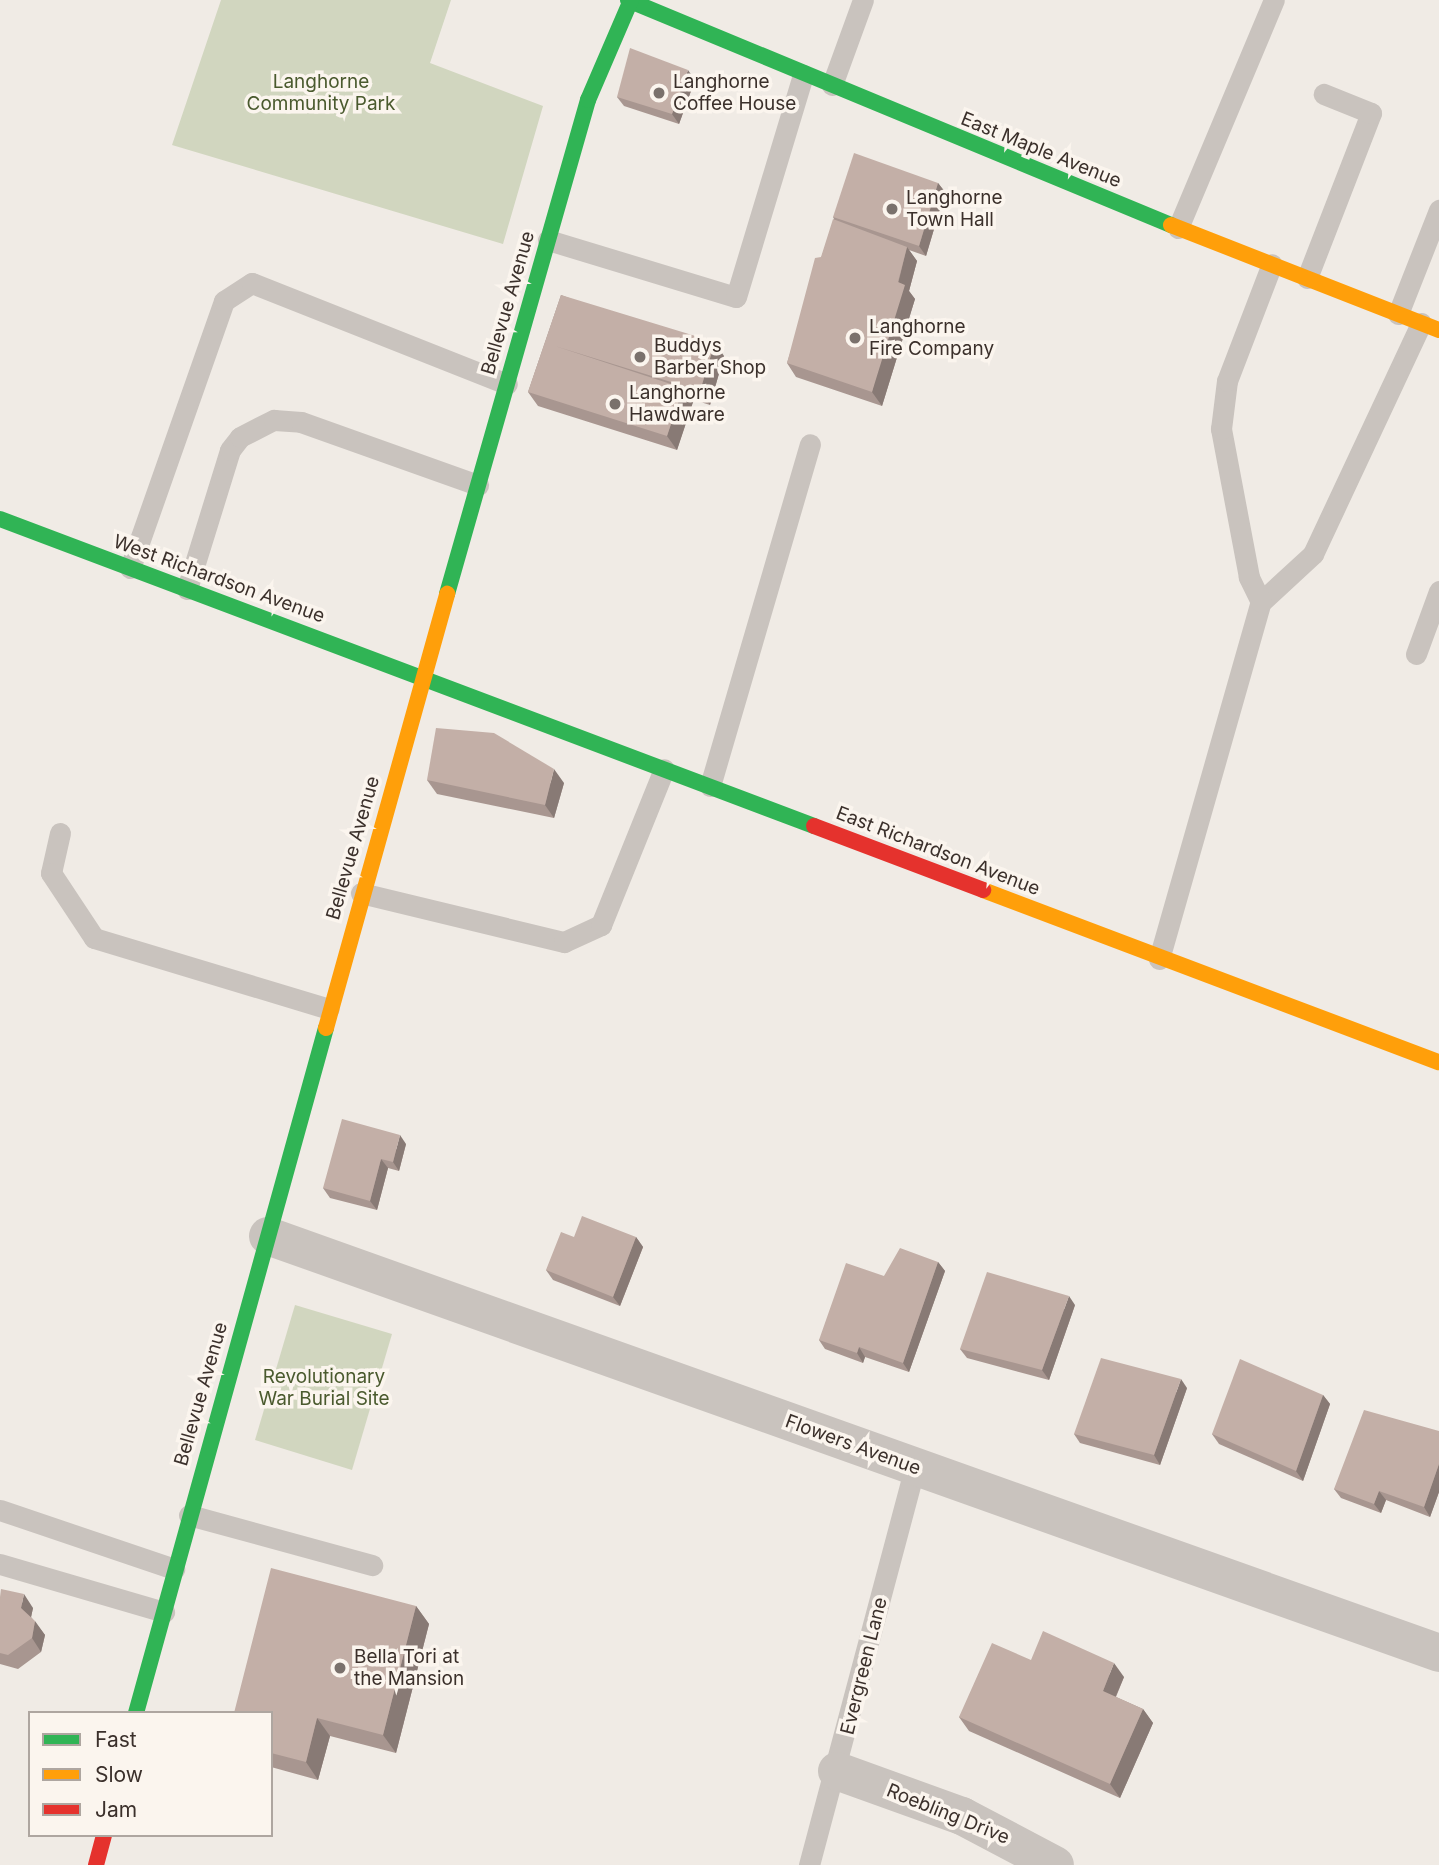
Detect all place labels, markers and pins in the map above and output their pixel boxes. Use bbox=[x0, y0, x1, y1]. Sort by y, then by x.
place label: Langhorne Coffee House bbox=[673, 71, 796, 115]
marker: Langhorne Coffee House bbox=[651, 85, 667, 101]
place label: Langhorne Town Hall bbox=[906, 187, 1003, 231]
marker: Langhorne Town Hall bbox=[884, 201, 900, 217]
place label: Langhorne Fire Company bbox=[869, 316, 994, 360]
marker: Langhorne Fire Company bbox=[847, 330, 863, 346]
place label: Buddys Barber Shop bbox=[654, 335, 766, 379]
marker: Buddys Barber Shop bbox=[632, 349, 648, 365]
place label: Langhorne Hawdware bbox=[629, 382, 726, 426]
marker: Langhorne Hawdware bbox=[607, 396, 623, 412]
place label: Bella Tori at the Mansion bbox=[354, 1646, 464, 1690]
marker: Bella Tori at the Mansion bbox=[332, 1660, 348, 1676]

